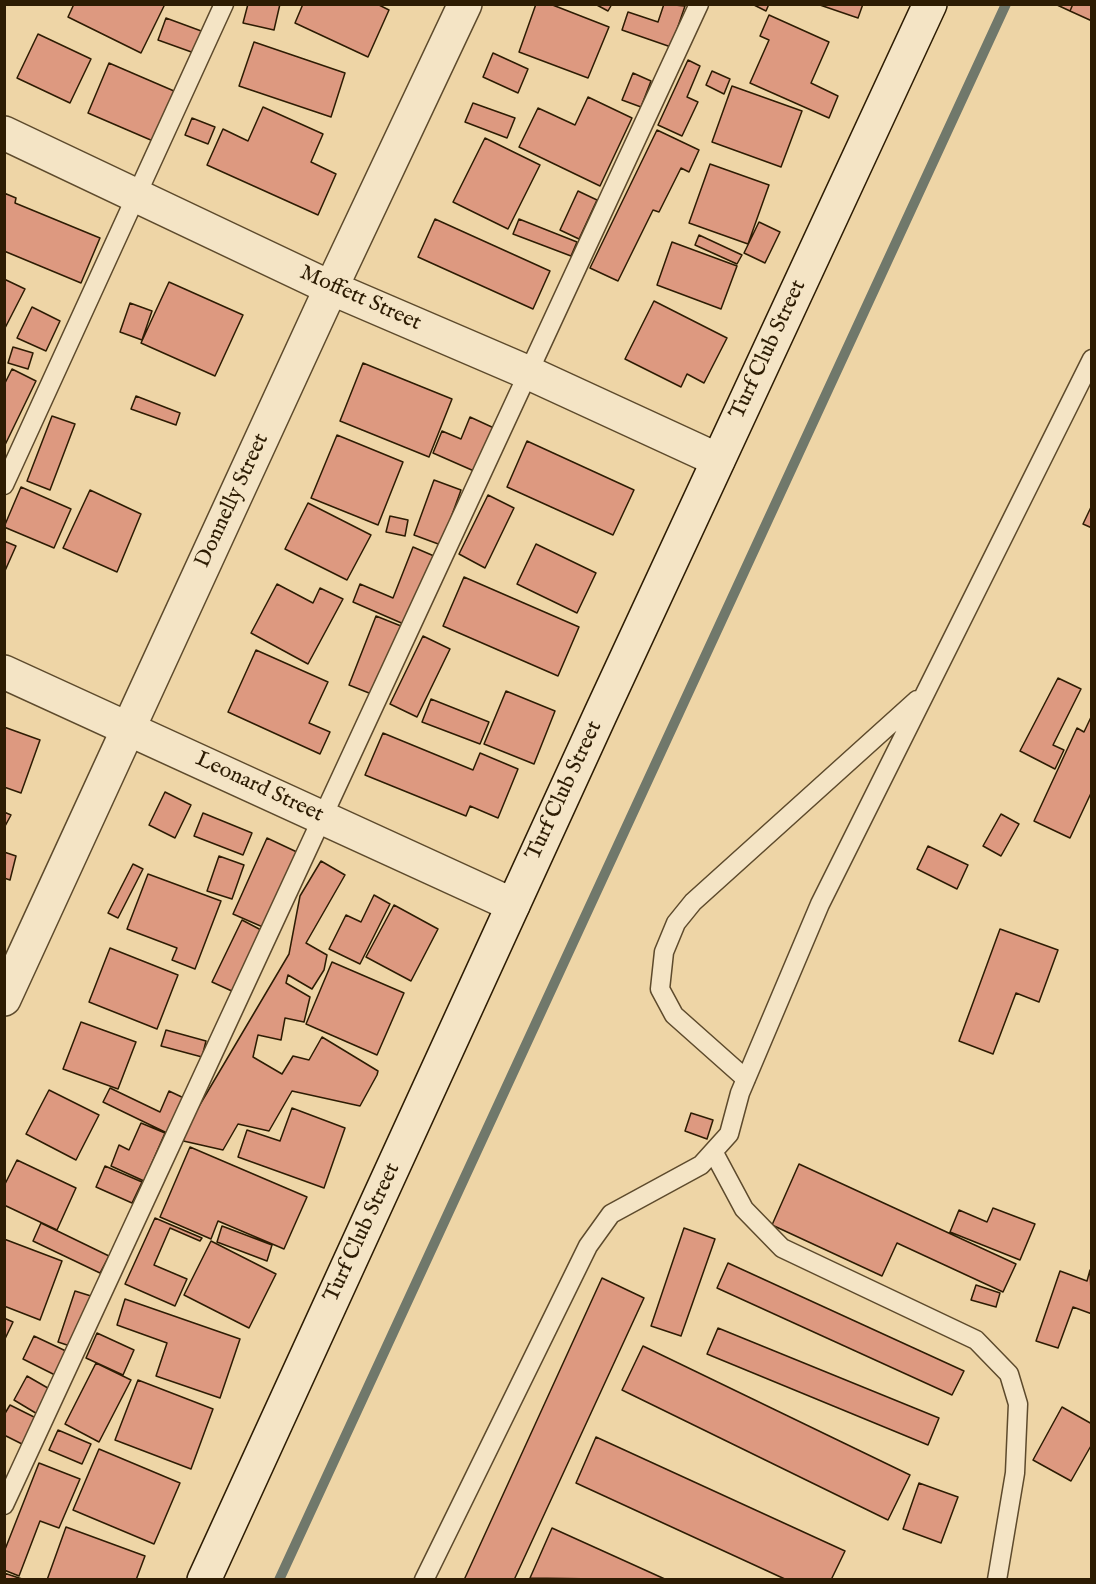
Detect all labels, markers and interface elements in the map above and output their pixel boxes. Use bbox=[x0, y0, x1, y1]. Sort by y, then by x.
street label: Moffett Street bbox=[295, 260, 425, 338]
street label: Turf Club Street bbox=[725, 276, 813, 424]
street label: Donnelly Street bbox=[190, 430, 276, 572]
street label: Turf Club Street bbox=[521, 717, 609, 865]
street label: Leonard Street bbox=[191, 747, 327, 829]
street label: Turf Club Street bbox=[319, 1159, 407, 1307]

